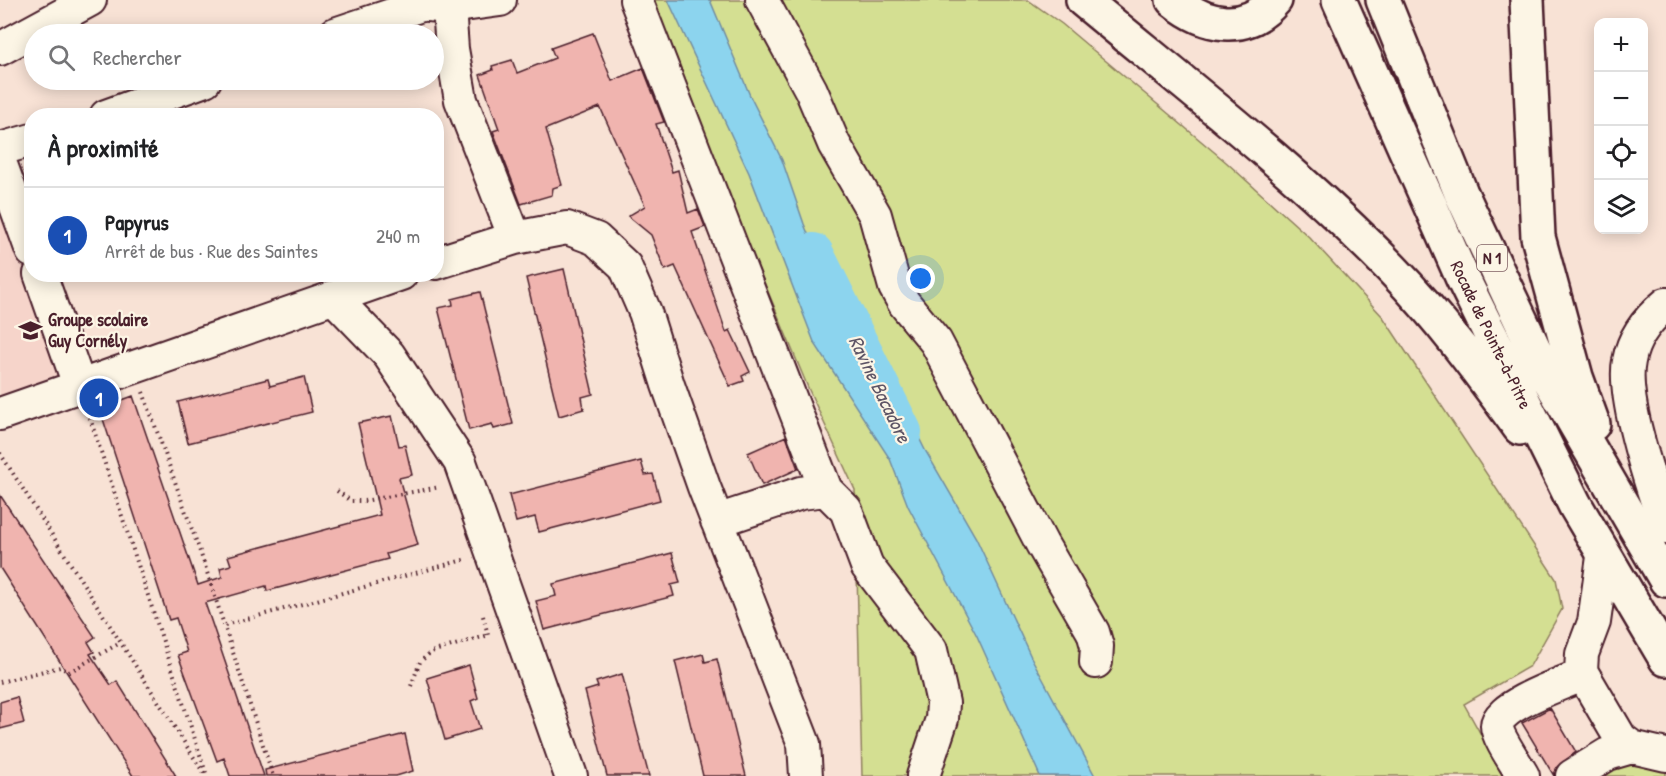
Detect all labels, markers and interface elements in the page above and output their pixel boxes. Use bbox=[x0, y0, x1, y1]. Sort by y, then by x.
map controls bbox=[1594, 18, 1648, 234]
button: + bbox=[1594, 18, 1648, 72]
search box bbox=[24, 24, 444, 90]
icon: search bbox=[45, 41, 78, 74]
text: Rechercher bbox=[93, 42, 182, 72]
button: − bbox=[1594, 72, 1648, 126]
button: locate bbox=[1594, 126, 1648, 180]
text: À proximité bbox=[48, 130, 159, 165]
button: layers bbox=[1594, 180, 1648, 234]
text: Papyrus bbox=[105, 207, 169, 237]
text: 1 bbox=[64, 222, 71, 249]
text: 240 m bbox=[376, 222, 420, 249]
text: Arrêt de bus · Rue des Saintes bbox=[105, 237, 318, 264]
road number: N 1 bbox=[1477, 245, 1507, 271]
street label: Rocade de Pointe-à-Pitre bbox=[1445, 256, 1538, 413]
your location bbox=[906, 264, 935, 293]
place label: Groupe scolaire Guy Cornély bbox=[48, 307, 149, 354]
school or university icon: Groupe scolaire Guy Cornély bbox=[17, 317, 43, 343]
water label: Ravine Bacadore bbox=[843, 331, 918, 448]
pin: 1 bbox=[80, 376, 118, 420]

